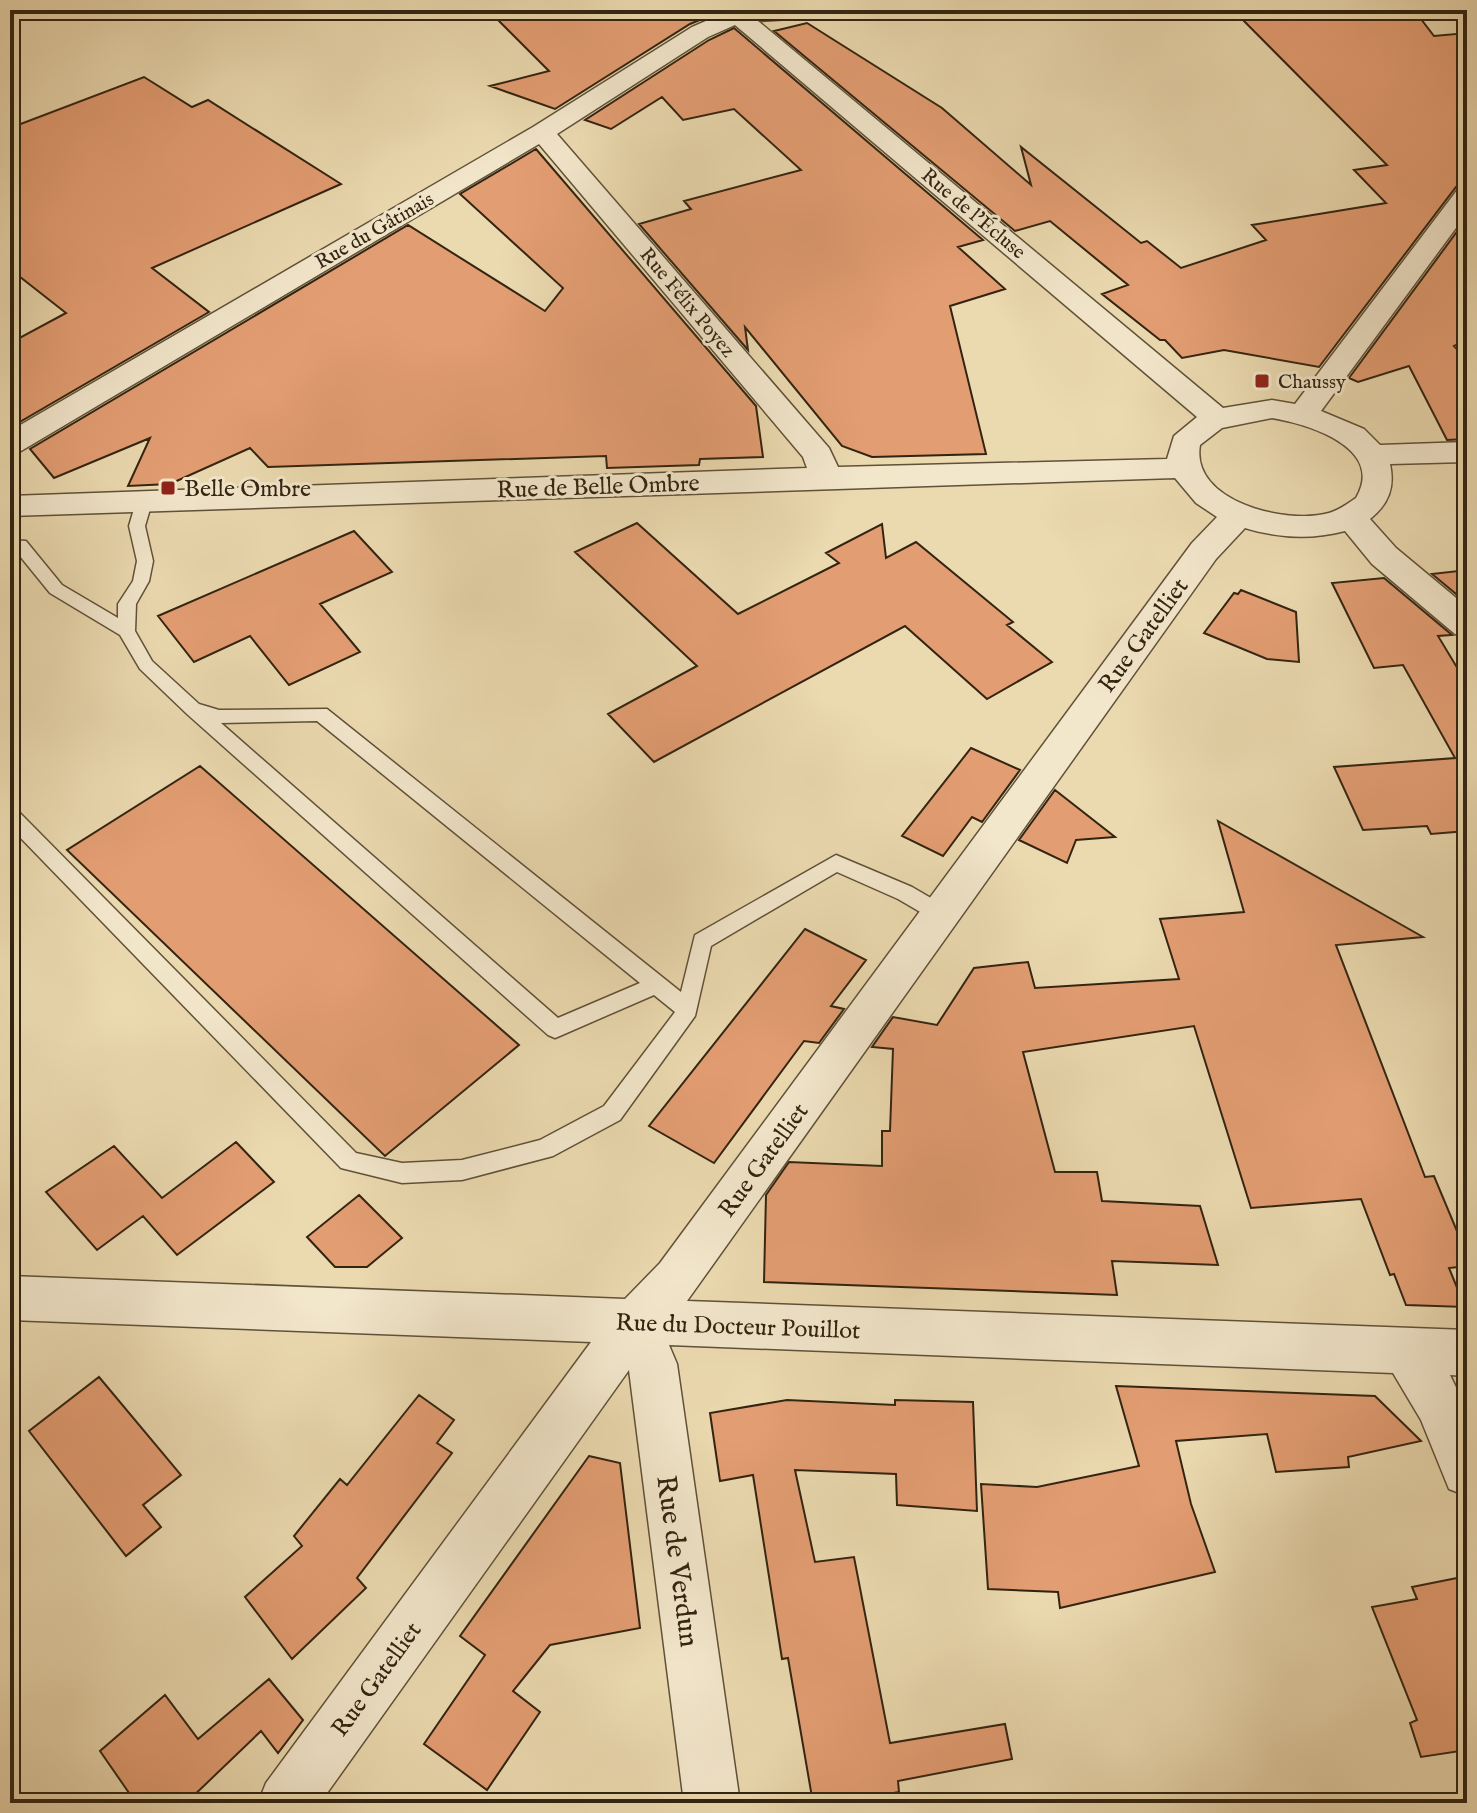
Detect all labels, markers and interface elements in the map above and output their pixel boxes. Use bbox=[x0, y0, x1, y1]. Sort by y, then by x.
street label: Rue de l'Écluse bbox=[916, 163, 1030, 265]
street label: Rue du Gâtinais bbox=[311, 187, 439, 275]
street label: Rue Félix Poyez bbox=[634, 243, 740, 363]
place label: Chaussy bbox=[1278, 370, 1346, 395]
marker: Chaussy bbox=[1253, 372, 1271, 390]
street label: Rue de Belle Ombre bbox=[496, 468, 700, 507]
place label: Belle Ombre bbox=[184, 474, 311, 505]
marker: Belle Ombre bbox=[159, 479, 177, 497]
street label: Rue Gatelliet bbox=[1092, 572, 1196, 699]
street label: Rue Gatelliet bbox=[712, 1097, 816, 1224]
street label: Rue du Docteur Pouillot bbox=[615, 1308, 861, 1347]
street label: Rue de Verdun bbox=[647, 1473, 706, 1649]
street label: Rue Gatelliet bbox=[325, 1616, 429, 1743]

